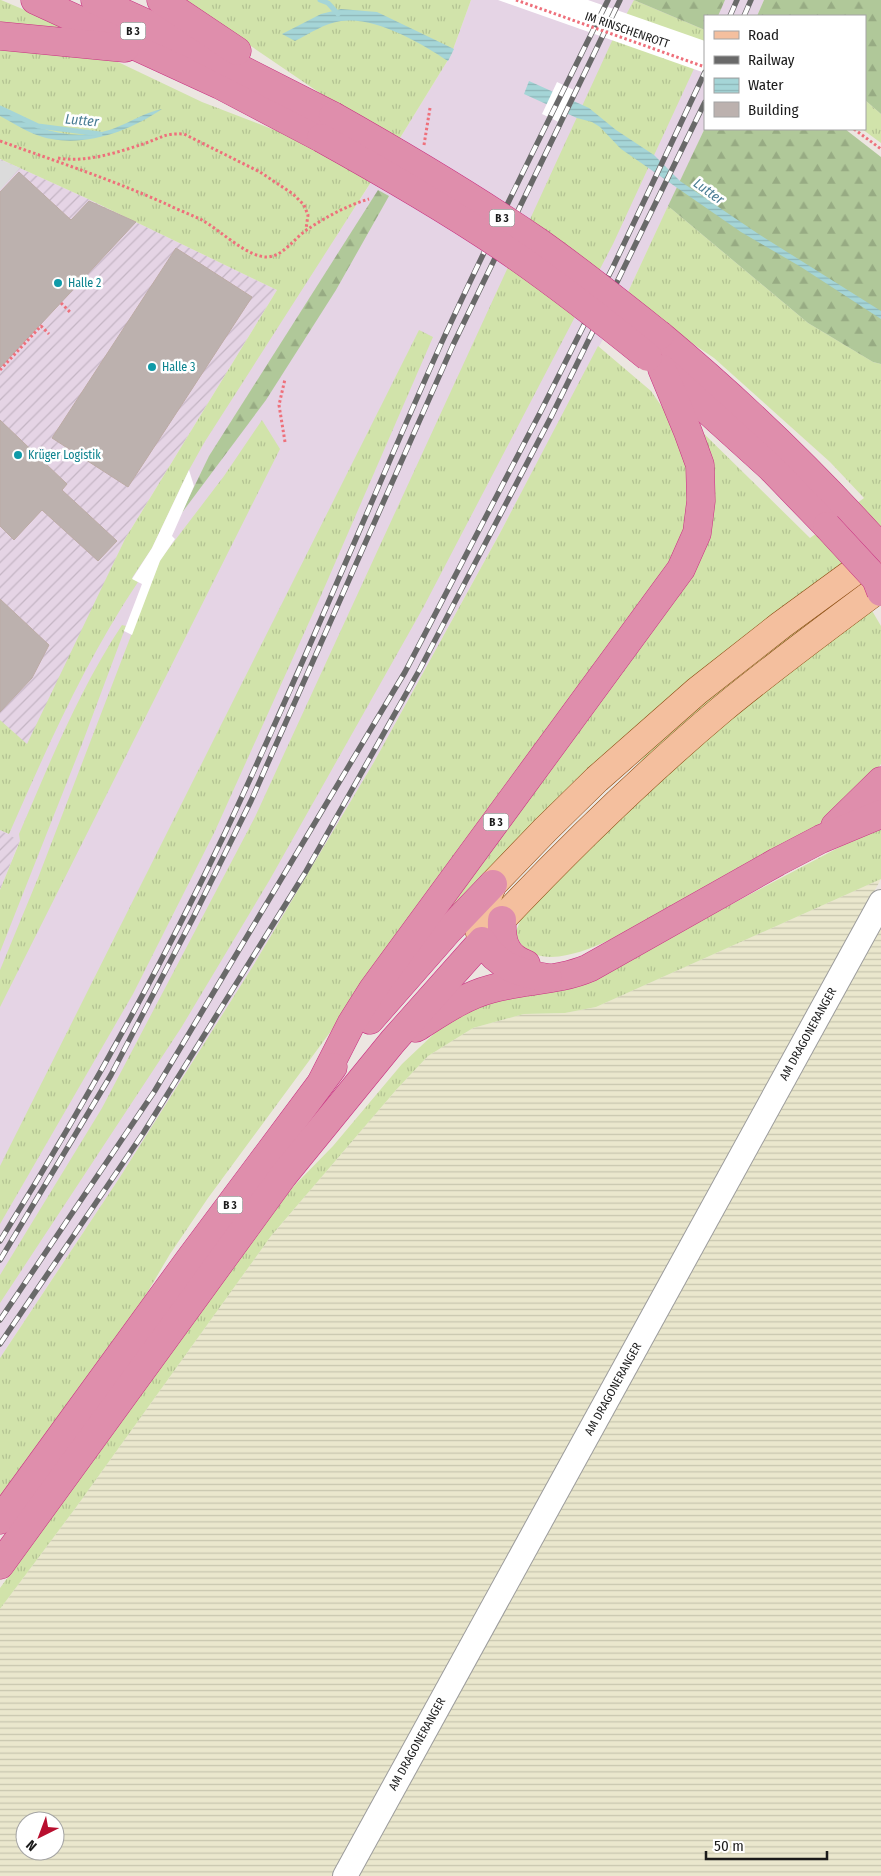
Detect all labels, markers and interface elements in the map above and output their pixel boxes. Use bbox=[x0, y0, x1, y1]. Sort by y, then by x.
street label: IM RINSCHENROTT bbox=[583, 9, 671, 51]
legend bbox=[704, 15, 866, 130]
road number: B 3 bbox=[120, 22, 146, 40]
text: Road bbox=[748, 26, 779, 44]
text: Railway bbox=[748, 51, 795, 69]
text: Water bbox=[748, 76, 784, 94]
text: Building bbox=[748, 101, 799, 119]
water label: Lutter bbox=[65, 111, 101, 131]
water label: Lutter bbox=[690, 175, 728, 209]
road number: B 3 bbox=[490, 210, 514, 227]
place label: Halle 2 bbox=[68, 276, 101, 290]
marker: Halle 2 bbox=[52, 277, 64, 289]
place label: Halle 3 bbox=[162, 360, 195, 374]
marker: Halle 3 bbox=[146, 361, 158, 373]
place label: Krüger Logistik bbox=[28, 448, 101, 462]
marker: Krüger Logistik bbox=[12, 449, 24, 461]
road number: B 3 bbox=[484, 814, 508, 830]
street label: AM DRAGONERANGER bbox=[777, 985, 840, 1083]
road number: B 3 bbox=[218, 1196, 242, 1214]
street label: AM DRAGONERANGER bbox=[582, 1340, 645, 1438]
street label: AM DRAGONERANGER bbox=[386, 1695, 449, 1793]
north arrow bbox=[15, 1811, 65, 1861]
scale bar bbox=[706, 1828, 827, 1860]
text: N bbox=[23, 1836, 40, 1854]
text: 50 m bbox=[714, 1837, 744, 1855]

